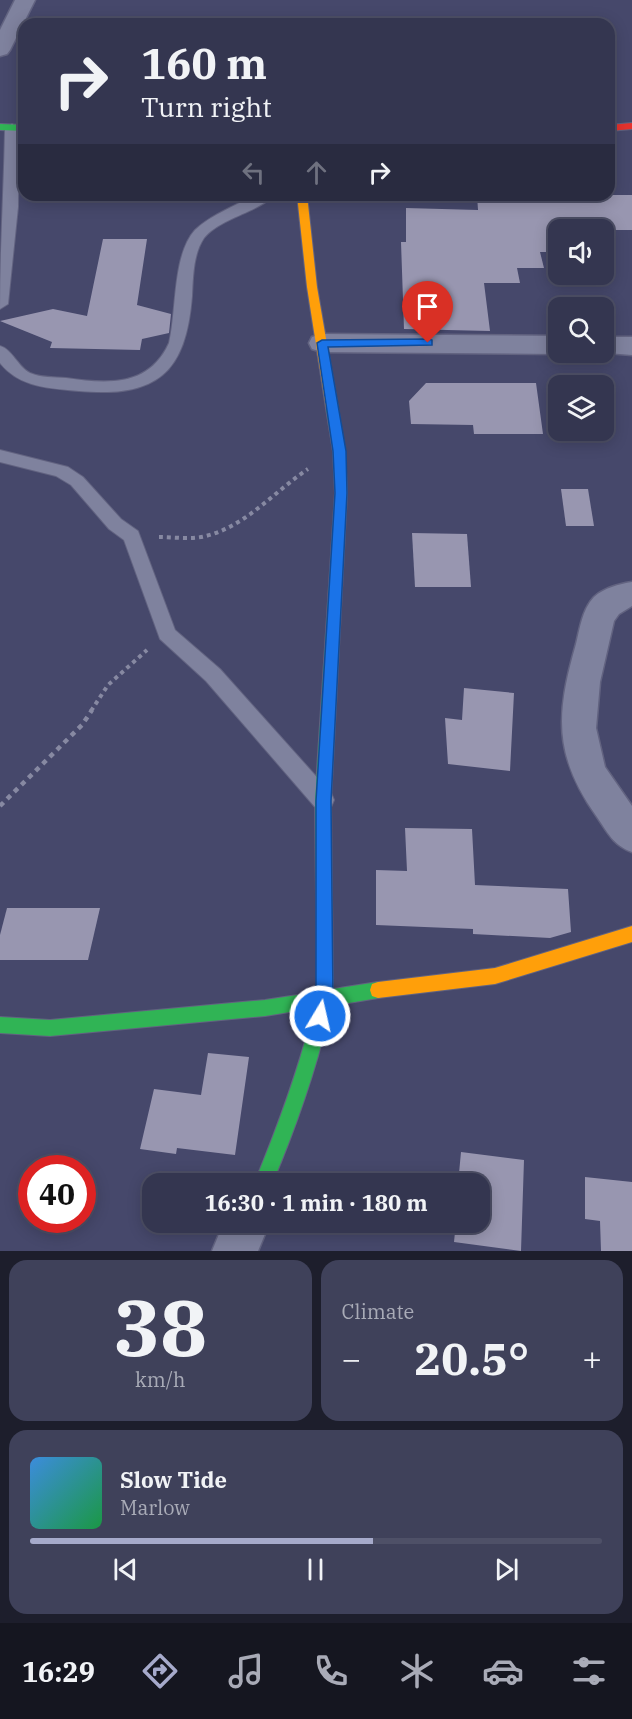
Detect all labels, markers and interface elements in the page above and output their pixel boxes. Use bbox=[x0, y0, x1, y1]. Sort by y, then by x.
text: 160 m bbox=[141, 36, 267, 91]
icon: right bbox=[42, 42, 120, 120]
text: Turn right bbox=[141, 89, 272, 124]
icon: left bbox=[237, 156, 270, 189]
icon: ahead bbox=[300, 156, 333, 189]
icon: right bbox=[363, 156, 396, 189]
map controls bbox=[548, 219, 614, 441]
button: sound bbox=[548, 219, 614, 285]
pin bbox=[402, 281, 453, 343]
icon: arrive bbox=[411, 290, 444, 323]
button: search bbox=[548, 297, 614, 363]
button: layers bbox=[548, 375, 614, 441]
position arrow bbox=[288, 984, 352, 1048]
speed limit sign: 40 bbox=[18, 1155, 96, 1233]
text: 16:30 · 1 min · 180 m bbox=[204, 1188, 428, 1217]
text: 38 bbox=[113, 1276, 207, 1377]
text: Climate bbox=[342, 1298, 414, 1325]
text: 20.5° bbox=[414, 1329, 529, 1387]
text: − bbox=[342, 1337, 361, 1380]
text: + bbox=[582, 1337, 602, 1380]
text: km/h bbox=[135, 1366, 186, 1393]
text: Slow Tide bbox=[120, 1465, 227, 1494]
text: Marlow bbox=[120, 1494, 190, 1521]
icon: previous bbox=[109, 1553, 142, 1586]
icon: pause bbox=[299, 1553, 332, 1586]
icon: next bbox=[490, 1553, 523, 1586]
icon: directions bbox=[139, 1650, 181, 1692]
icon: music bbox=[225, 1650, 267, 1692]
icon: phone bbox=[310, 1650, 352, 1692]
icon: climate bbox=[396, 1650, 438, 1692]
icon: car bbox=[482, 1650, 524, 1692]
icon: filters bbox=[568, 1650, 610, 1692]
text: 16:29 bbox=[22, 1654, 95, 1689]

